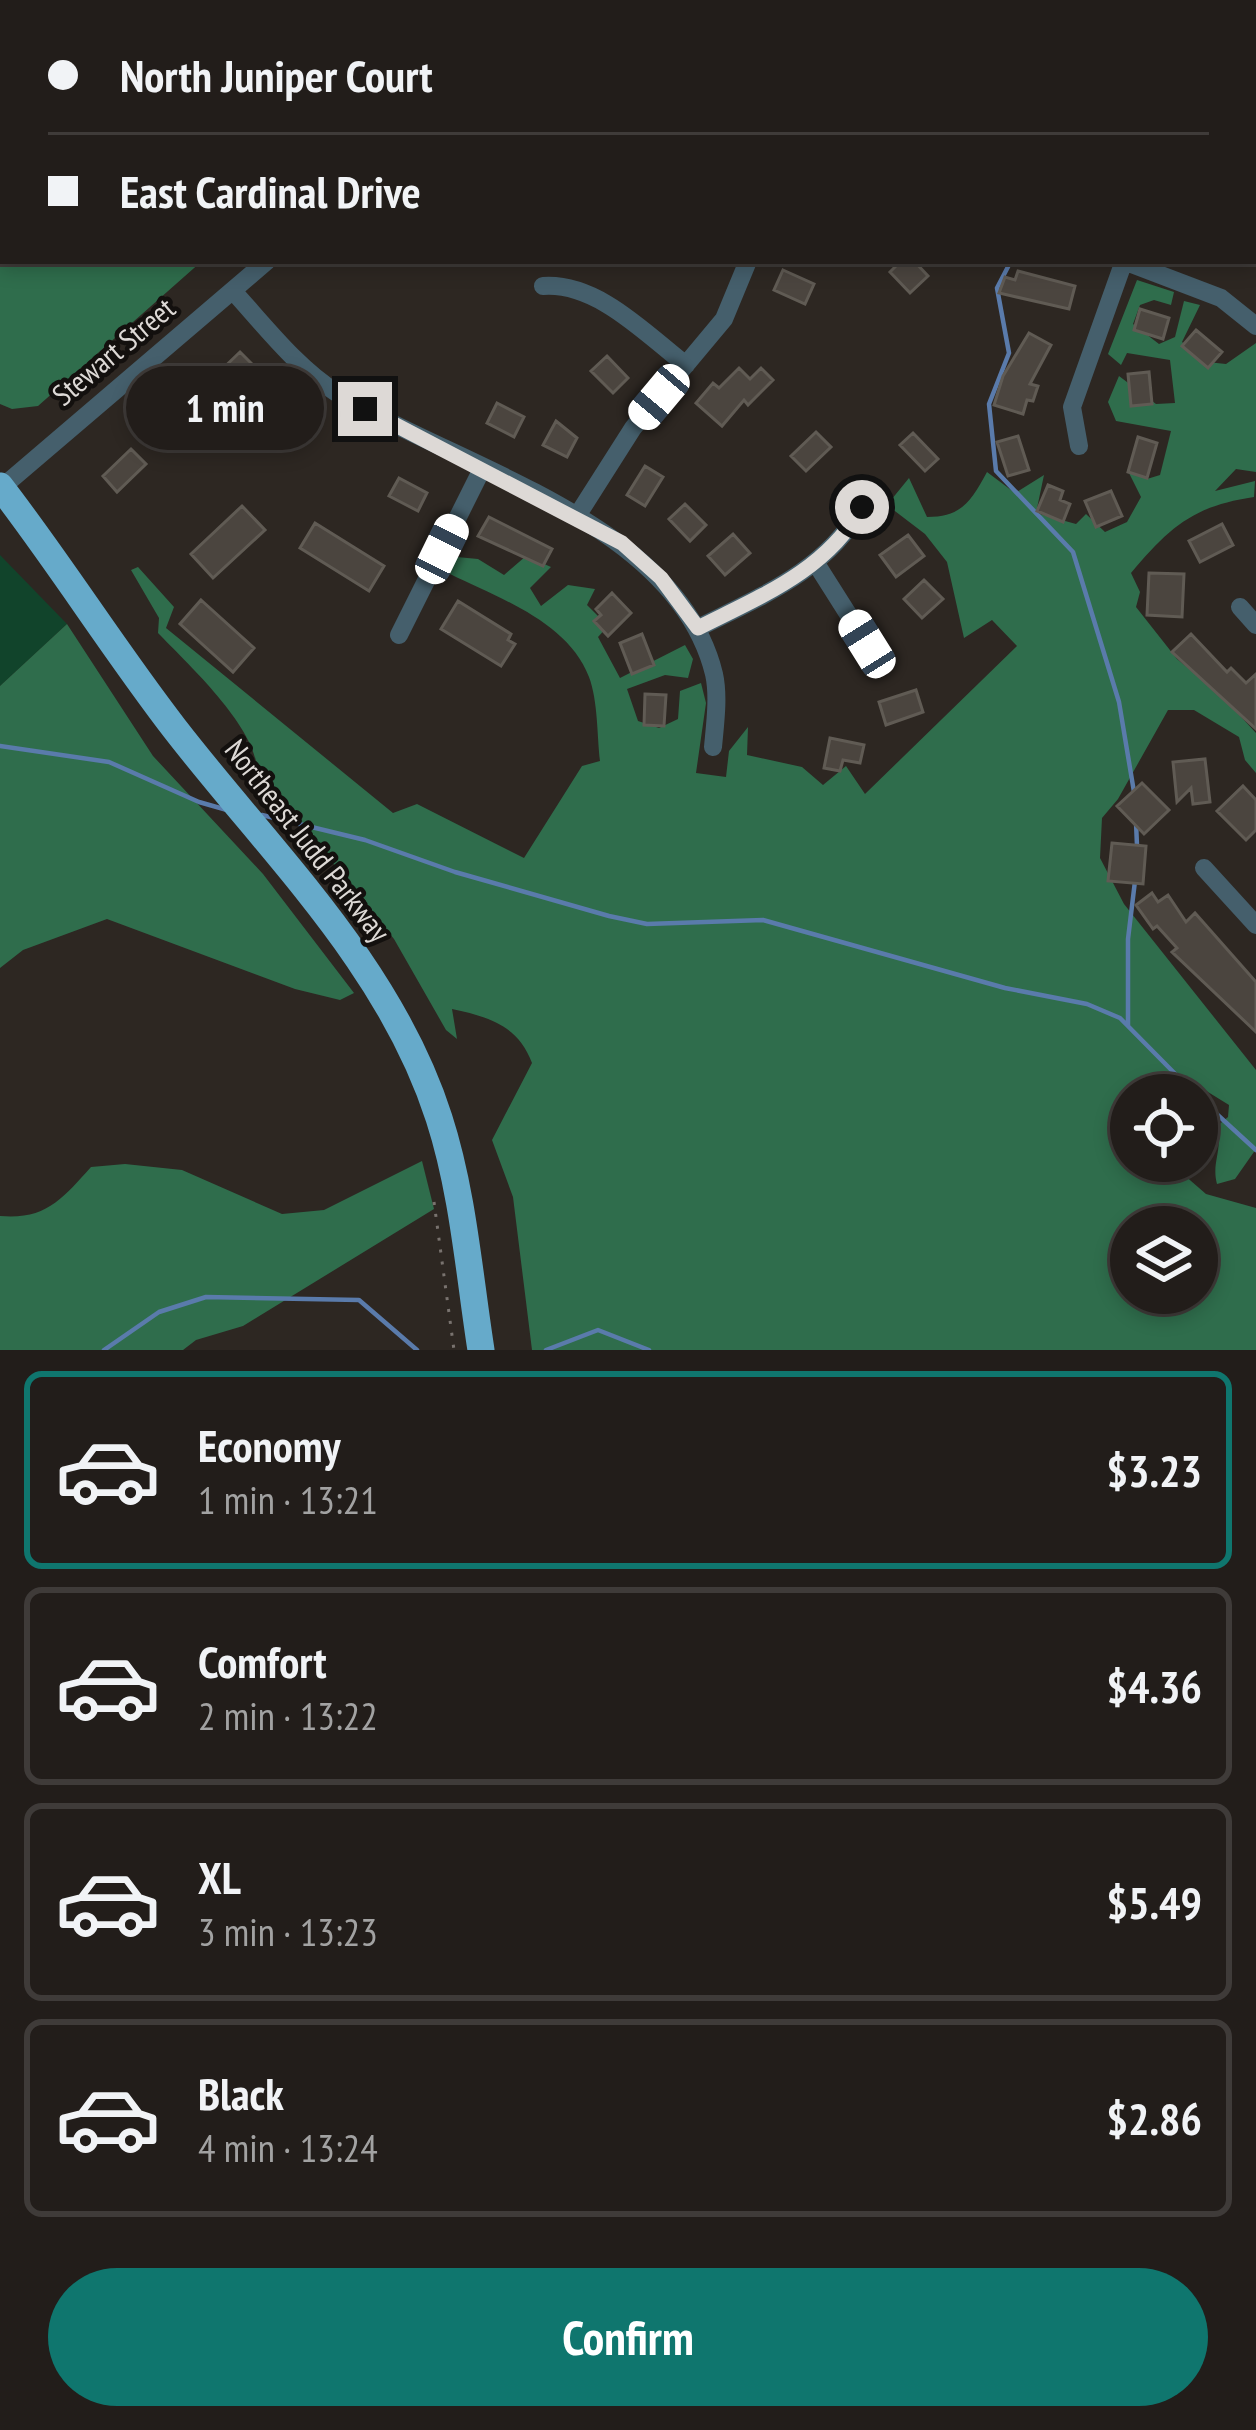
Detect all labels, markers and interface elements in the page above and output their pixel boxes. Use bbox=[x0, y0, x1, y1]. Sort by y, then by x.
text: North Juniper Court bbox=[120, 46, 433, 104]
text: East Cardinal Drive bbox=[120, 162, 421, 220]
street label: Stewart Street bbox=[44, 288, 183, 413]
car bbox=[622, 358, 696, 436]
callout: 1 min bbox=[125, 367, 323, 451]
text: 1 min bbox=[186, 382, 264, 433]
route end bbox=[338, 382, 392, 436]
route start bbox=[835, 480, 889, 534]
car bbox=[410, 509, 474, 589]
car bbox=[833, 604, 901, 684]
street label: Northeast Judd Parkway bbox=[217, 731, 400, 950]
map controls bbox=[1110, 1074, 1218, 1314]
button: locate bbox=[1110, 1074, 1218, 1182]
button: layers bbox=[1110, 1206, 1218, 1314]
icon: car bbox=[54, 1416, 162, 1524]
text: Economy bbox=[198, 1416, 341, 1474]
text: $3.23 bbox=[1106, 1441, 1202, 1499]
text: 1 min · 13:21 bbox=[198, 1474, 378, 1525]
icon: car bbox=[54, 1632, 162, 1740]
text: Comfort bbox=[198, 1632, 327, 1690]
text: $4.36 bbox=[1106, 1657, 1202, 1715]
text: 2 min · 13:22 bbox=[198, 1690, 378, 1741]
icon: car bbox=[54, 1848, 162, 1956]
text: XL bbox=[198, 1848, 241, 1906]
text: $5.49 bbox=[1106, 1873, 1202, 1931]
text: 3 min · 13:23 bbox=[198, 1906, 378, 1957]
icon: car bbox=[54, 2064, 162, 2172]
text: Black bbox=[198, 2064, 284, 2122]
text: $2.86 bbox=[1106, 2089, 1202, 2147]
text: 4 min · 13:24 bbox=[198, 2122, 378, 2173]
button: Confirm bbox=[48, 2268, 1208, 2406]

